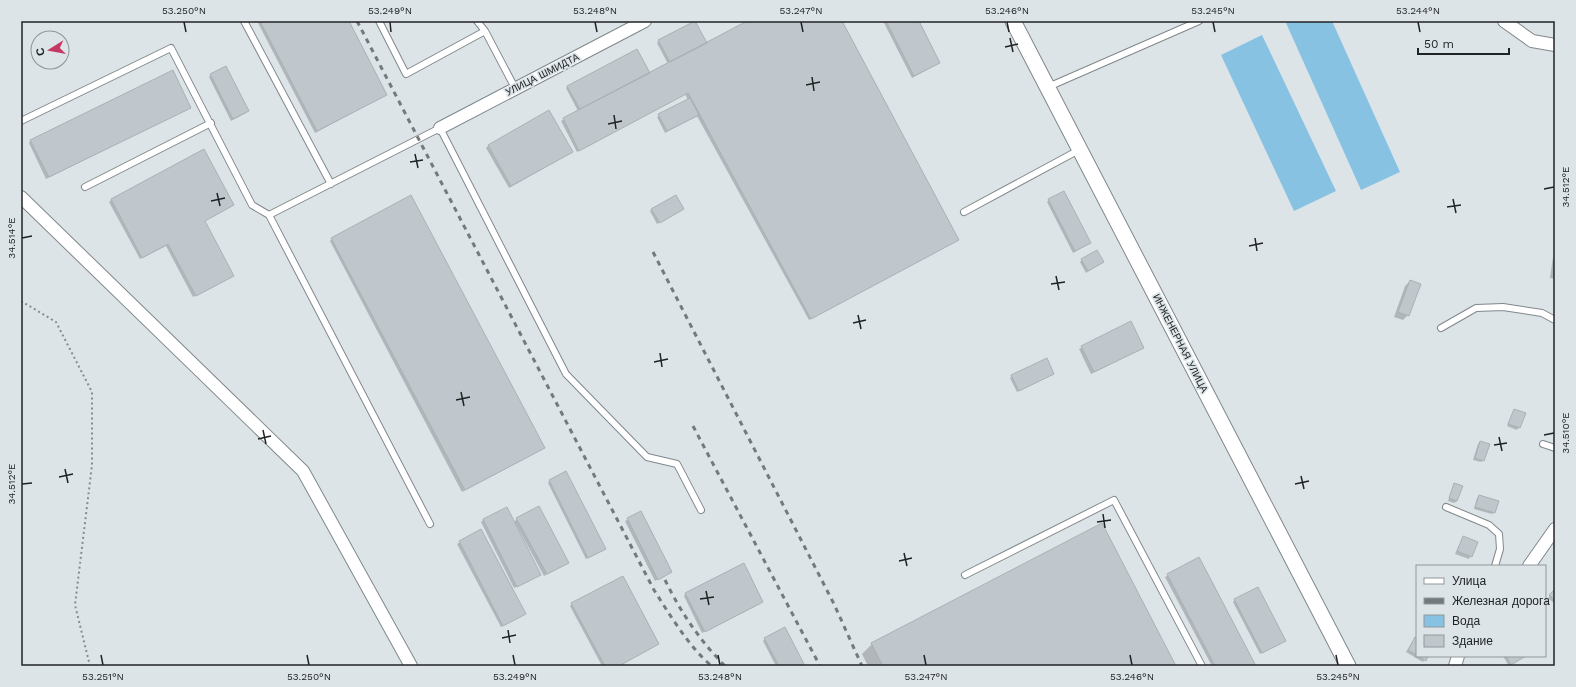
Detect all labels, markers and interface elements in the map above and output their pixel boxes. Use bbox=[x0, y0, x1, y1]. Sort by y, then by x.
text: 53.250°N bbox=[162, 5, 206, 16]
text: 53.249°N bbox=[368, 5, 412, 16]
text: 53.248°N bbox=[573, 5, 617, 16]
text: 53.247°N bbox=[780, 5, 823, 16]
text: 53.246°N bbox=[985, 5, 1029, 16]
text: 53.245°N bbox=[1191, 5, 1235, 16]
text: 53.244°N bbox=[1396, 5, 1440, 16]
north arrow bbox=[30, 30, 70, 70]
scale bar bbox=[1418, 30, 1509, 56]
text: 50 m bbox=[1424, 37, 1454, 51]
text: С bbox=[34, 47, 48, 57]
street label: УЛИЦА ШМИДТА bbox=[504, 51, 581, 98]
text: 34.512°E bbox=[1560, 166, 1571, 208]
text: 34.514°E bbox=[6, 217, 17, 259]
street label: ИНЖЕНЕРНАЯ УЛИЦА bbox=[1151, 292, 1210, 395]
text: 34.510°E bbox=[1560, 412, 1571, 454]
text: 34.512°E bbox=[6, 463, 17, 505]
legend bbox=[1416, 565, 1546, 657]
text: Улица bbox=[1452, 574, 1486, 588]
text: Железная дорога bbox=[1452, 594, 1550, 608]
text: Вода bbox=[1452, 614, 1480, 628]
text: Здание bbox=[1452, 634, 1493, 648]
text: 53.251°N bbox=[82, 671, 124, 682]
text: 53.250°N bbox=[287, 671, 331, 682]
text: 53.249°N bbox=[493, 671, 537, 682]
text: 53.248°N bbox=[698, 671, 742, 682]
text: 53.247°N bbox=[905, 671, 948, 682]
text: 53.246°N bbox=[1110, 671, 1154, 682]
text: 53.245°N bbox=[1316, 671, 1360, 682]

